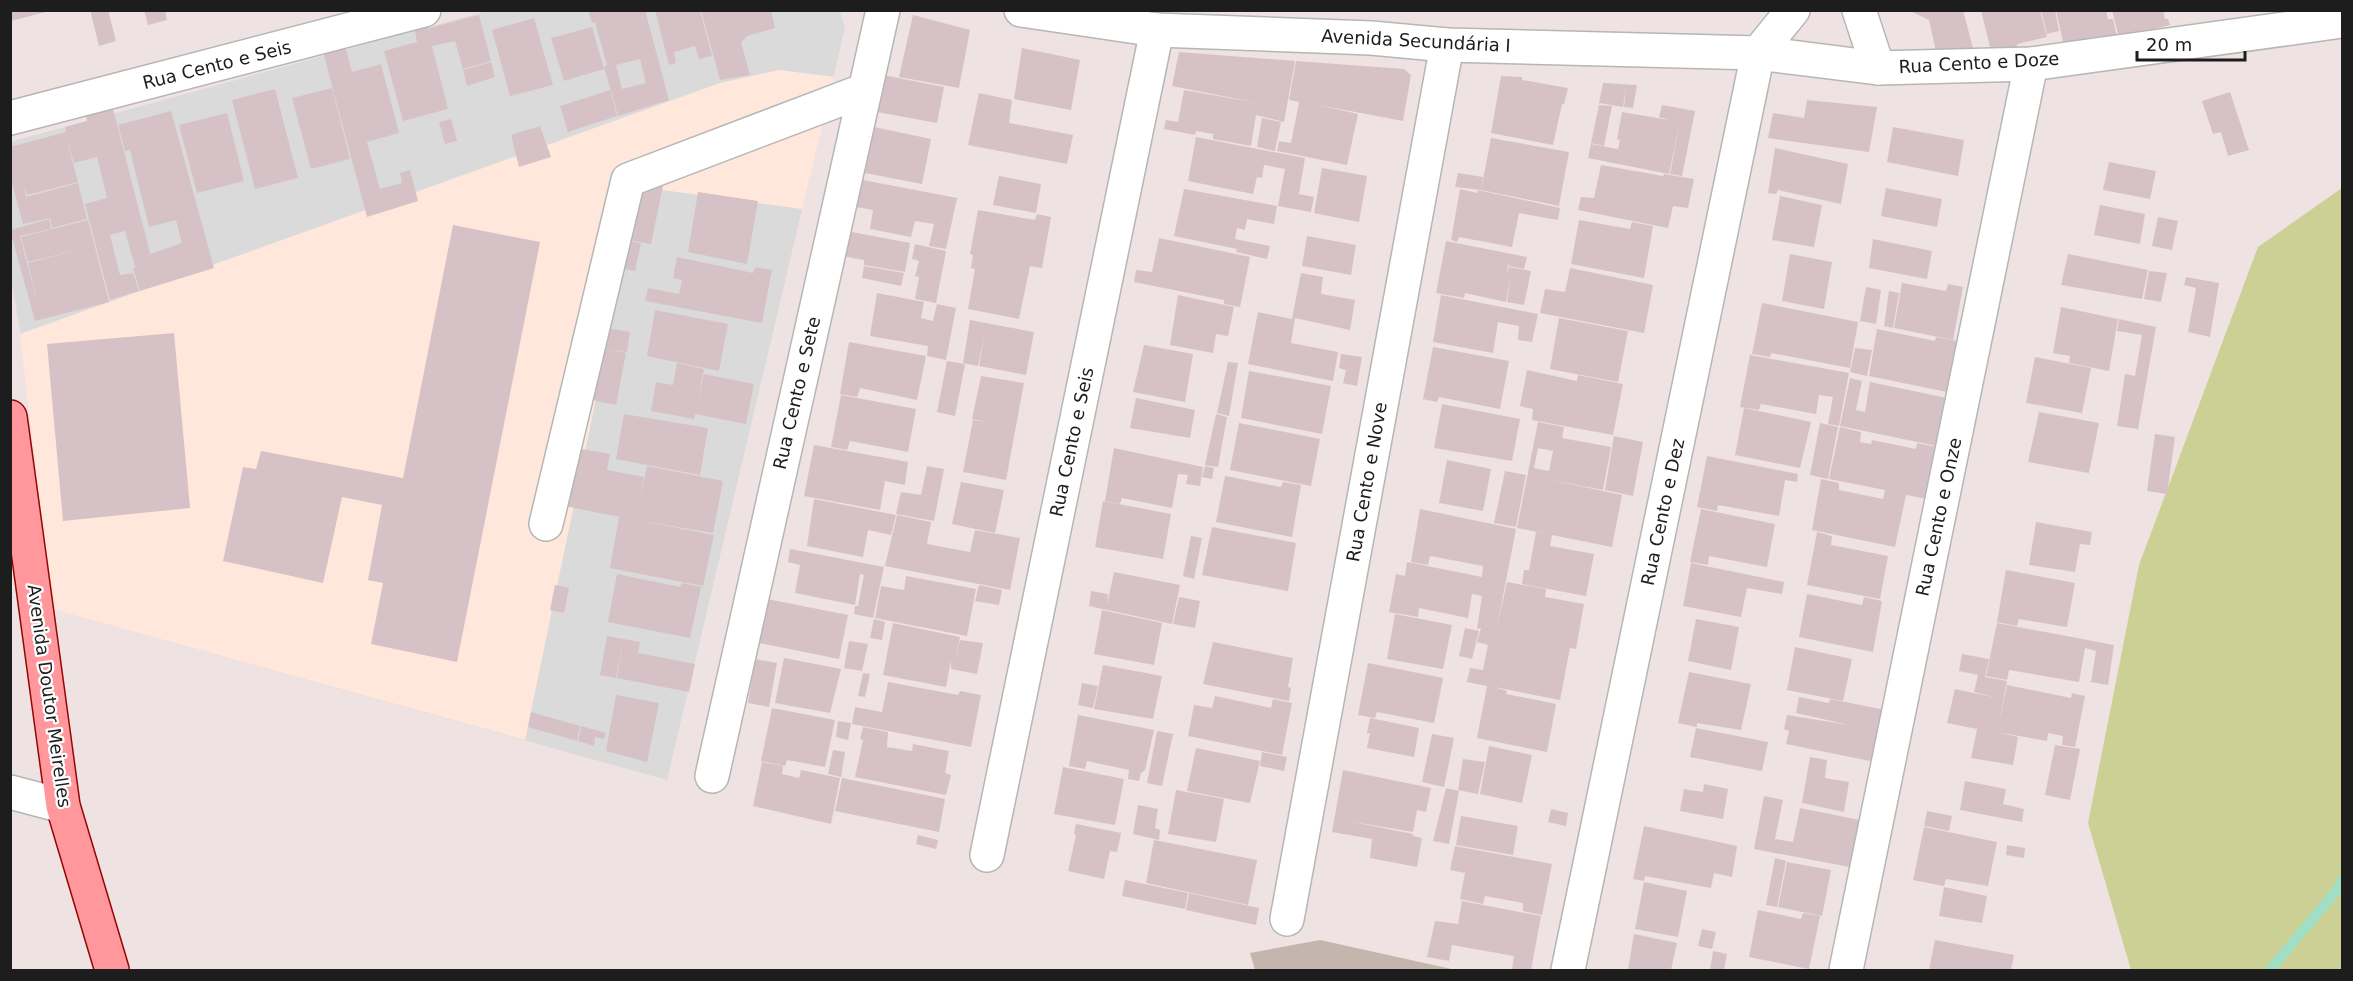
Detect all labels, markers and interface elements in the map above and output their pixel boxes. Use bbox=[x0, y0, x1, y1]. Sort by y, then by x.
scale bar bbox=[2137, 24, 2245, 62]
street label: Avenida Secundária I bbox=[1321, 25, 1511, 56]
text: 20 m bbox=[2146, 34, 2192, 55]
street label: Rua Cento e Seis bbox=[140, 36, 293, 93]
street label: Rua Cento e Doze bbox=[1898, 48, 2060, 77]
street label: Rua Cento e Sete bbox=[769, 314, 824, 471]
street label: Rua Cento e Seis bbox=[1045, 365, 1098, 519]
street label: Rua Cento e Nove bbox=[1342, 400, 1391, 563]
street label: Rua Cento e Dez bbox=[1637, 436, 1688, 587]
street label: Rua Cento e Onze bbox=[1911, 436, 1966, 598]
street label: Avenida Doutor Meirelles bbox=[23, 583, 76, 809]

